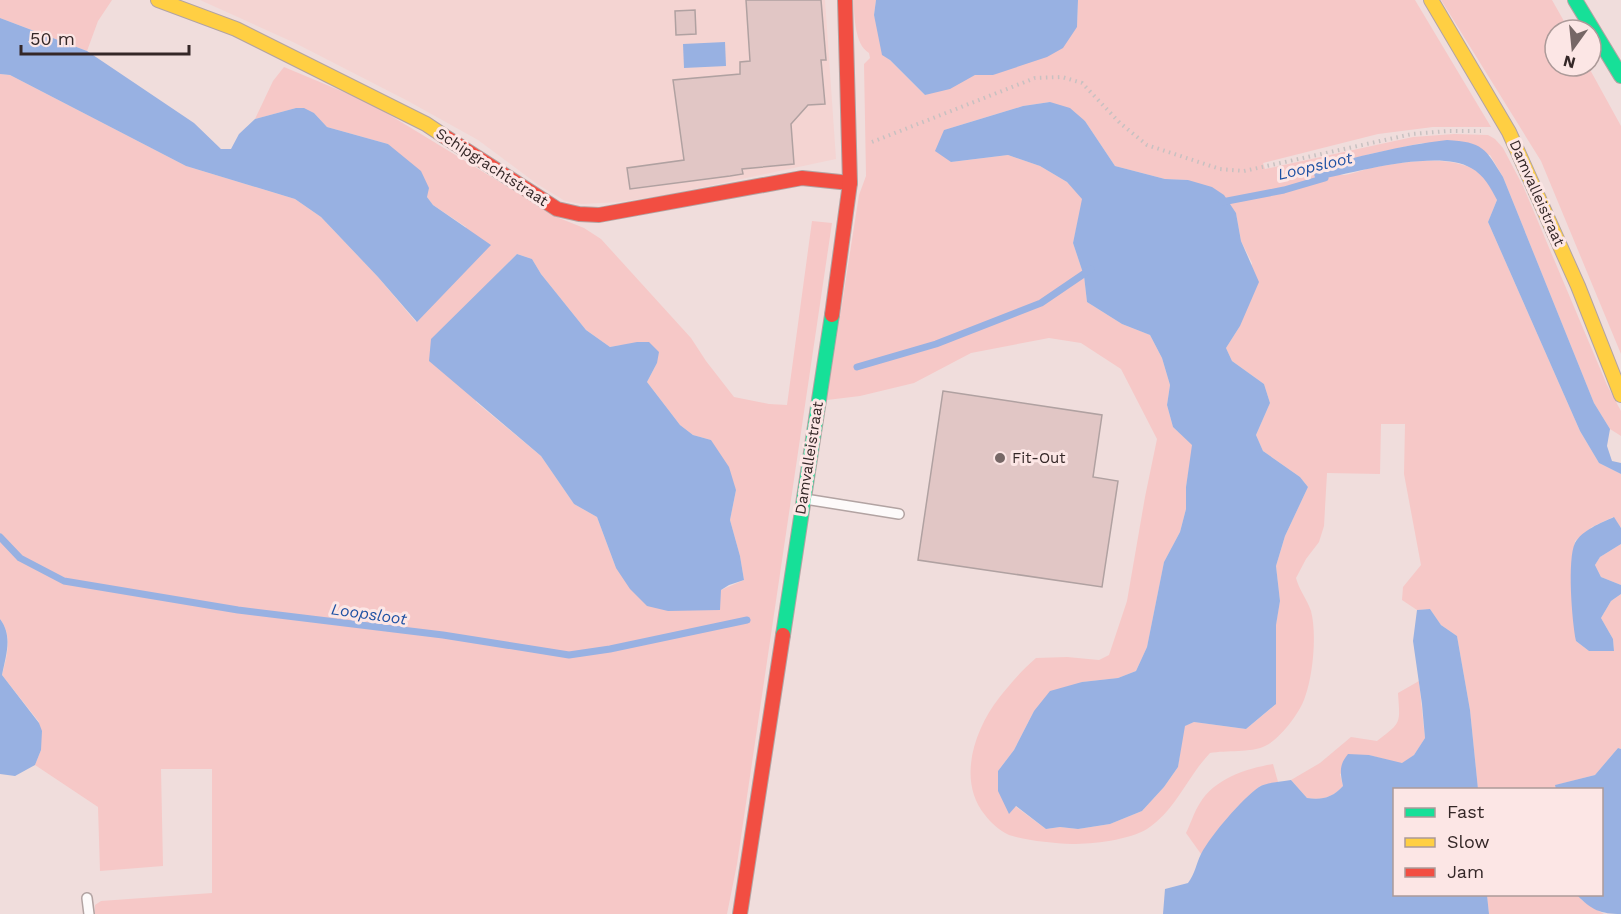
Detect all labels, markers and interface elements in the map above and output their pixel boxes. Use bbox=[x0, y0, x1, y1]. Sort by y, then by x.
scale bar bbox=[21, 18, 189, 56]
north arrow bbox=[1543, 18, 1603, 78]
text: 50 m bbox=[30, 28, 75, 49]
text: N bbox=[1561, 51, 1577, 73]
street label: Schipgrachtstraat bbox=[433, 124, 552, 210]
street label: Damvalleistraat bbox=[1506, 137, 1569, 250]
water label: Loopsloot bbox=[1276, 148, 1355, 184]
street label: Damvalleistraat bbox=[791, 399, 827, 516]
place label: Fit-Out bbox=[1012, 449, 1066, 467]
marker: Fit-Out bbox=[993, 451, 1007, 465]
water label: Loopsloot bbox=[330, 599, 409, 629]
legend bbox=[1393, 788, 1603, 896]
text: Fast bbox=[1447, 801, 1485, 822]
text: Slow bbox=[1447, 831, 1490, 852]
text: Jam bbox=[1447, 861, 1484, 882]

